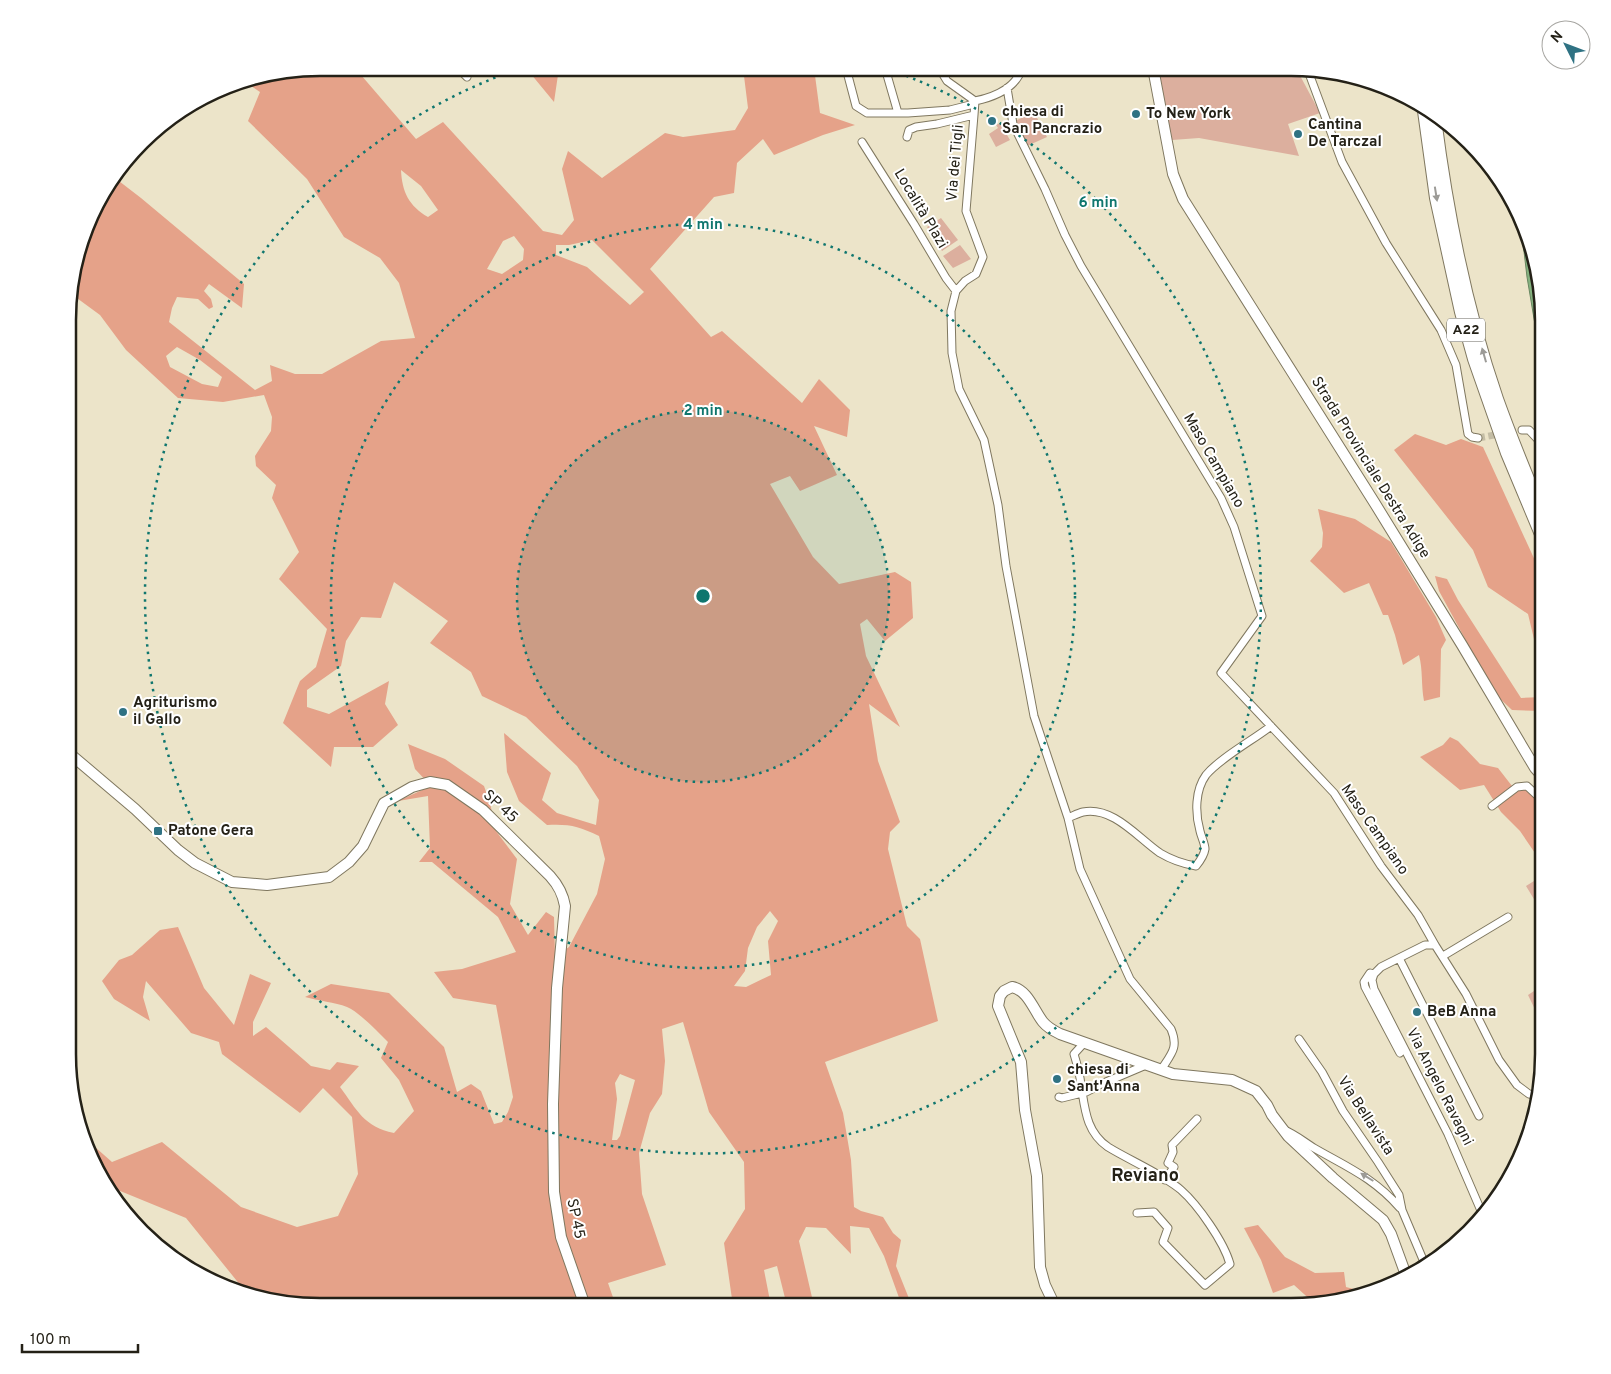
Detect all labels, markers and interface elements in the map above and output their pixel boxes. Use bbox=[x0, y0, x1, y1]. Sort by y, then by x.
north arrow bbox=[1541, 20, 1591, 70]
text: N bbox=[1548, 28, 1567, 47]
place label: chiesa di San Pancrazio bbox=[1002, 103, 1102, 139]
place label: To New York bbox=[1146, 105, 1231, 124]
marker: To New York bbox=[1130, 108, 1142, 120]
marker: chiesa di San Pancrazio bbox=[986, 115, 998, 127]
place label: Cantina De Tarczal bbox=[1308, 116, 1382, 152]
street label: Via dei Tigli bbox=[943, 124, 969, 202]
marker: Cantina De Tarczal bbox=[1292, 128, 1304, 140]
street label: Località Plazi bbox=[889, 166, 951, 252]
one-way arrow bbox=[1432, 187, 1440, 203]
text: 6 min bbox=[1078, 194, 1118, 213]
text: 4 min bbox=[683, 216, 723, 235]
road number: A22 bbox=[1447, 318, 1485, 342]
one-way arrow bbox=[1479, 347, 1487, 362]
street label: Strada Provinciale Destra Adige bbox=[1306, 374, 1434, 562]
text: 2 min bbox=[683, 402, 723, 421]
street label: Maso Campiano bbox=[1178, 410, 1248, 512]
centre of rings bbox=[694, 587, 712, 605]
place label: Agriturismo il Gallo bbox=[133, 694, 217, 730]
marker: Agriturismo il Gallo bbox=[117, 706, 129, 718]
street label: Maso Campiano bbox=[1336, 781, 1412, 879]
street label: SP 45 bbox=[479, 786, 521, 828]
place label: Patone Gera bbox=[168, 822, 254, 841]
marker: Patone Gera bbox=[152, 825, 164, 837]
place label: BeB Anna bbox=[1427, 1003, 1496, 1022]
marker: BeB Anna bbox=[1411, 1006, 1423, 1018]
street label: Via Angelo Ravagni bbox=[1401, 1025, 1477, 1149]
place label: chiesa di Sant'Anna bbox=[1067, 1061, 1140, 1097]
marker: chiesa di Sant'Anna bbox=[1051, 1073, 1063, 1085]
street label: Via Bellavista bbox=[1332, 1073, 1398, 1159]
district label: Reviano bbox=[1111, 1165, 1179, 1188]
one-way arrow bbox=[1360, 1173, 1373, 1182]
street label: SP 45 bbox=[561, 1197, 589, 1241]
scale bar bbox=[22, 1322, 139, 1354]
text: 100 m bbox=[30, 1331, 71, 1350]

